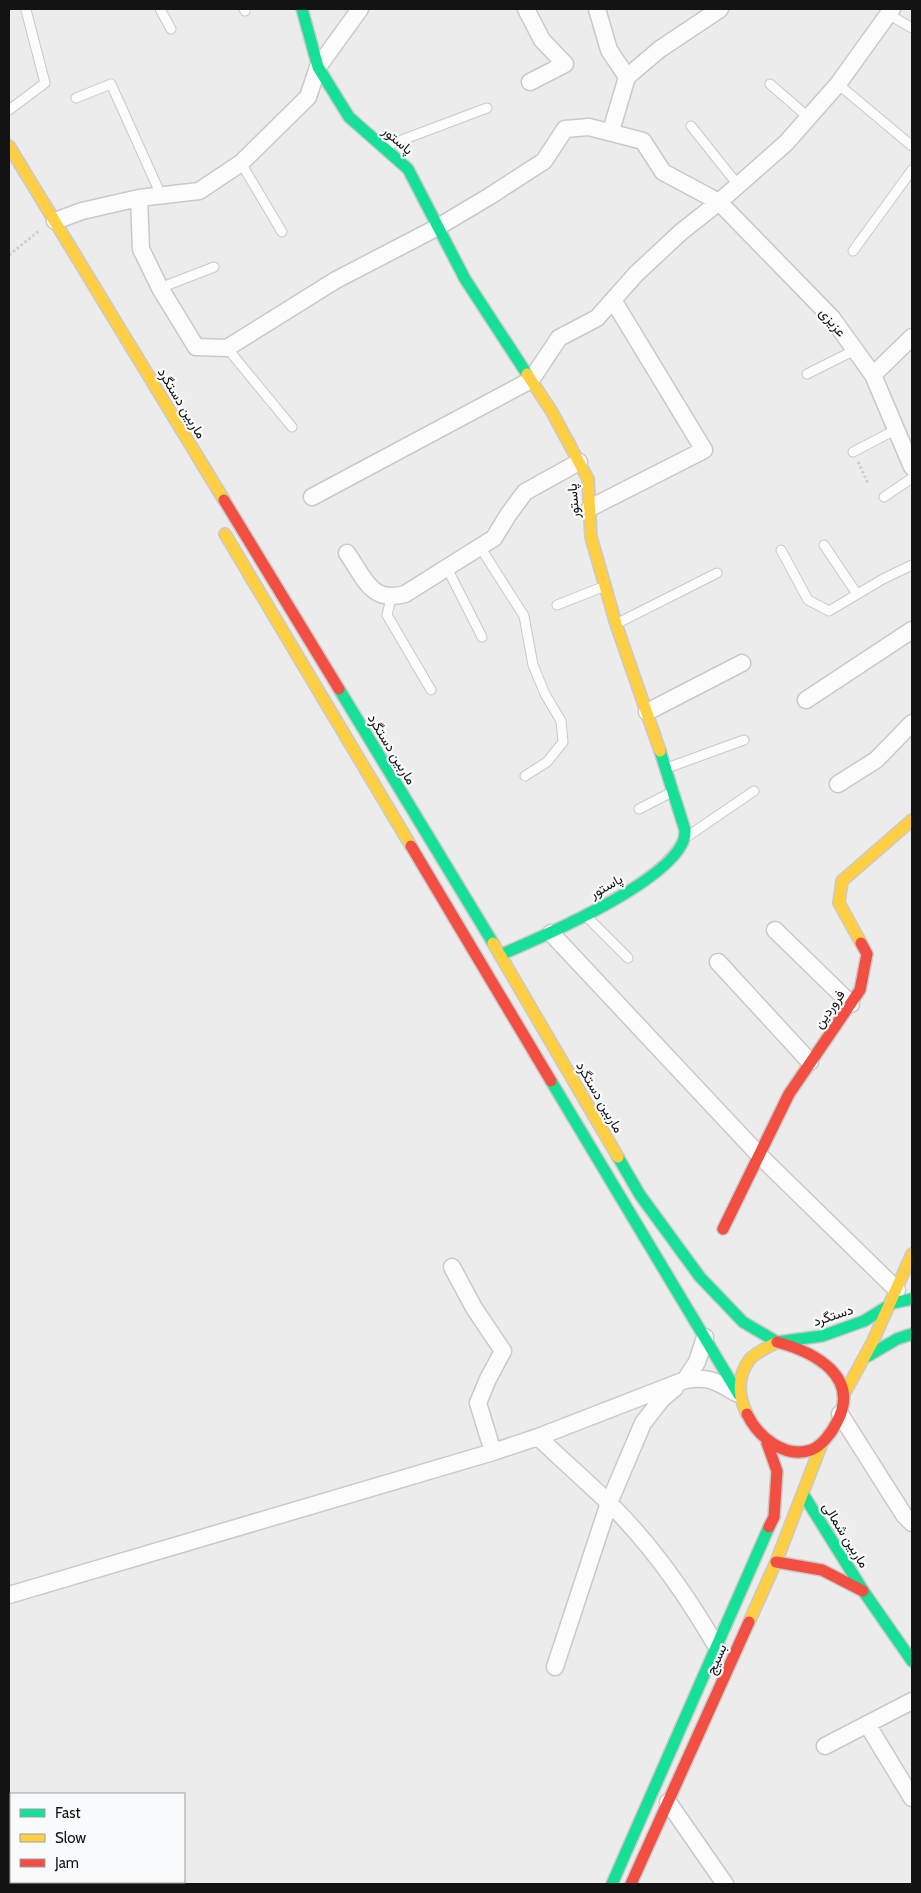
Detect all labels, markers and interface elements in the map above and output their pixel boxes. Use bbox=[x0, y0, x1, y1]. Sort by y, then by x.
street label: پاستور bbox=[377, 121, 417, 159]
street label: عزیزی bbox=[816, 304, 850, 340]
street label: ماربین دستگرد bbox=[154, 364, 210, 442]
street label: پاستور bbox=[563, 483, 585, 520]
street label: ماربین دستگرد bbox=[364, 710, 420, 788]
street label: پاستور bbox=[585, 870, 626, 904]
street label: فروردین bbox=[809, 986, 849, 1032]
street label: ماربین دستگرد bbox=[572, 1058, 628, 1136]
street label: دستگرد bbox=[811, 1300, 856, 1330]
street label: ماربین شمالی bbox=[819, 1499, 873, 1571]
street label: بسیج bbox=[701, 1641, 732, 1678]
legend bbox=[10, 1793, 185, 1883]
text: Fast bbox=[55, 1804, 80, 1822]
text: Slow bbox=[55, 1829, 86, 1847]
text: Jam bbox=[54, 1854, 79, 1872]

